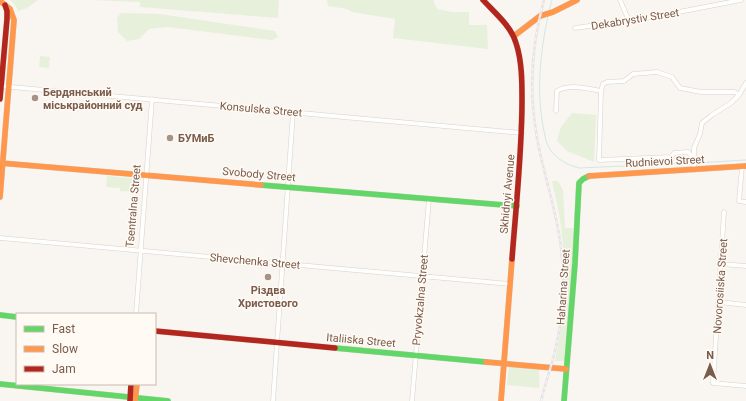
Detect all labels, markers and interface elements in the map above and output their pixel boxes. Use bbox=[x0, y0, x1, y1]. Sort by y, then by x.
street label: Dekabrystiv Street bbox=[590, 6, 680, 33]
place label: Бердянський міськрайонний суд bbox=[43, 86, 142, 112]
marker: Бердянський міськрайонний суд bbox=[30, 93, 40, 103]
street label: Konsulska Street bbox=[219, 99, 303, 120]
place label: БУМиБ bbox=[178, 132, 215, 145]
marker: БУМиБ bbox=[165, 133, 175, 143]
street label: Rudnievoi Street bbox=[625, 153, 705, 170]
street label: Skhidnyi Avenue bbox=[498, 154, 517, 234]
street label: Tsentralna Street bbox=[123, 164, 144, 248]
street label: Svobody Street bbox=[222, 165, 297, 184]
street label: Novorosiiska Street bbox=[711, 238, 730, 334]
street label: Haharina Street bbox=[554, 248, 573, 325]
street label: Shevchenka Street bbox=[209, 251, 301, 272]
street label: Pryvokzalna Street bbox=[410, 254, 431, 346]
marker: Різдва Христового bbox=[263, 272, 273, 282]
place label: Різдва Христового bbox=[238, 284, 298, 310]
legend bbox=[16, 313, 156, 385]
text: Fast bbox=[52, 322, 75, 336]
street label: Italiiska Street bbox=[326, 331, 397, 350]
text: Slow bbox=[52, 342, 78, 356]
north arrow bbox=[690, 345, 730, 385]
text: N bbox=[706, 349, 714, 362]
text: Jam bbox=[52, 362, 76, 376]

